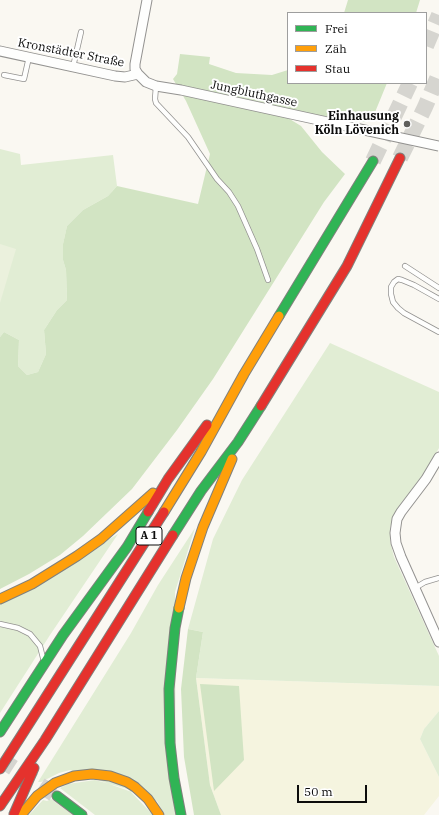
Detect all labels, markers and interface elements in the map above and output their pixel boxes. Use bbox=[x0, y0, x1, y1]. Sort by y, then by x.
legend bbox=[287, 12, 427, 84]
text: Frei bbox=[325, 21, 348, 36]
street label: Kronstädter Straße bbox=[17, 36, 125, 70]
text: Zäh bbox=[325, 41, 347, 56]
text: Stau bbox=[325, 61, 350, 76]
street label: Jungbluthgasse bbox=[209, 78, 299, 110]
place label: Einhausung Köln Lövenich bbox=[315, 110, 399, 138]
marker: Einhausung Köln Lövenich bbox=[402, 119, 412, 129]
road number: A 1 bbox=[136, 527, 162, 545]
scale bar bbox=[299, 777, 369, 803]
text: 50 m bbox=[304, 784, 333, 799]

